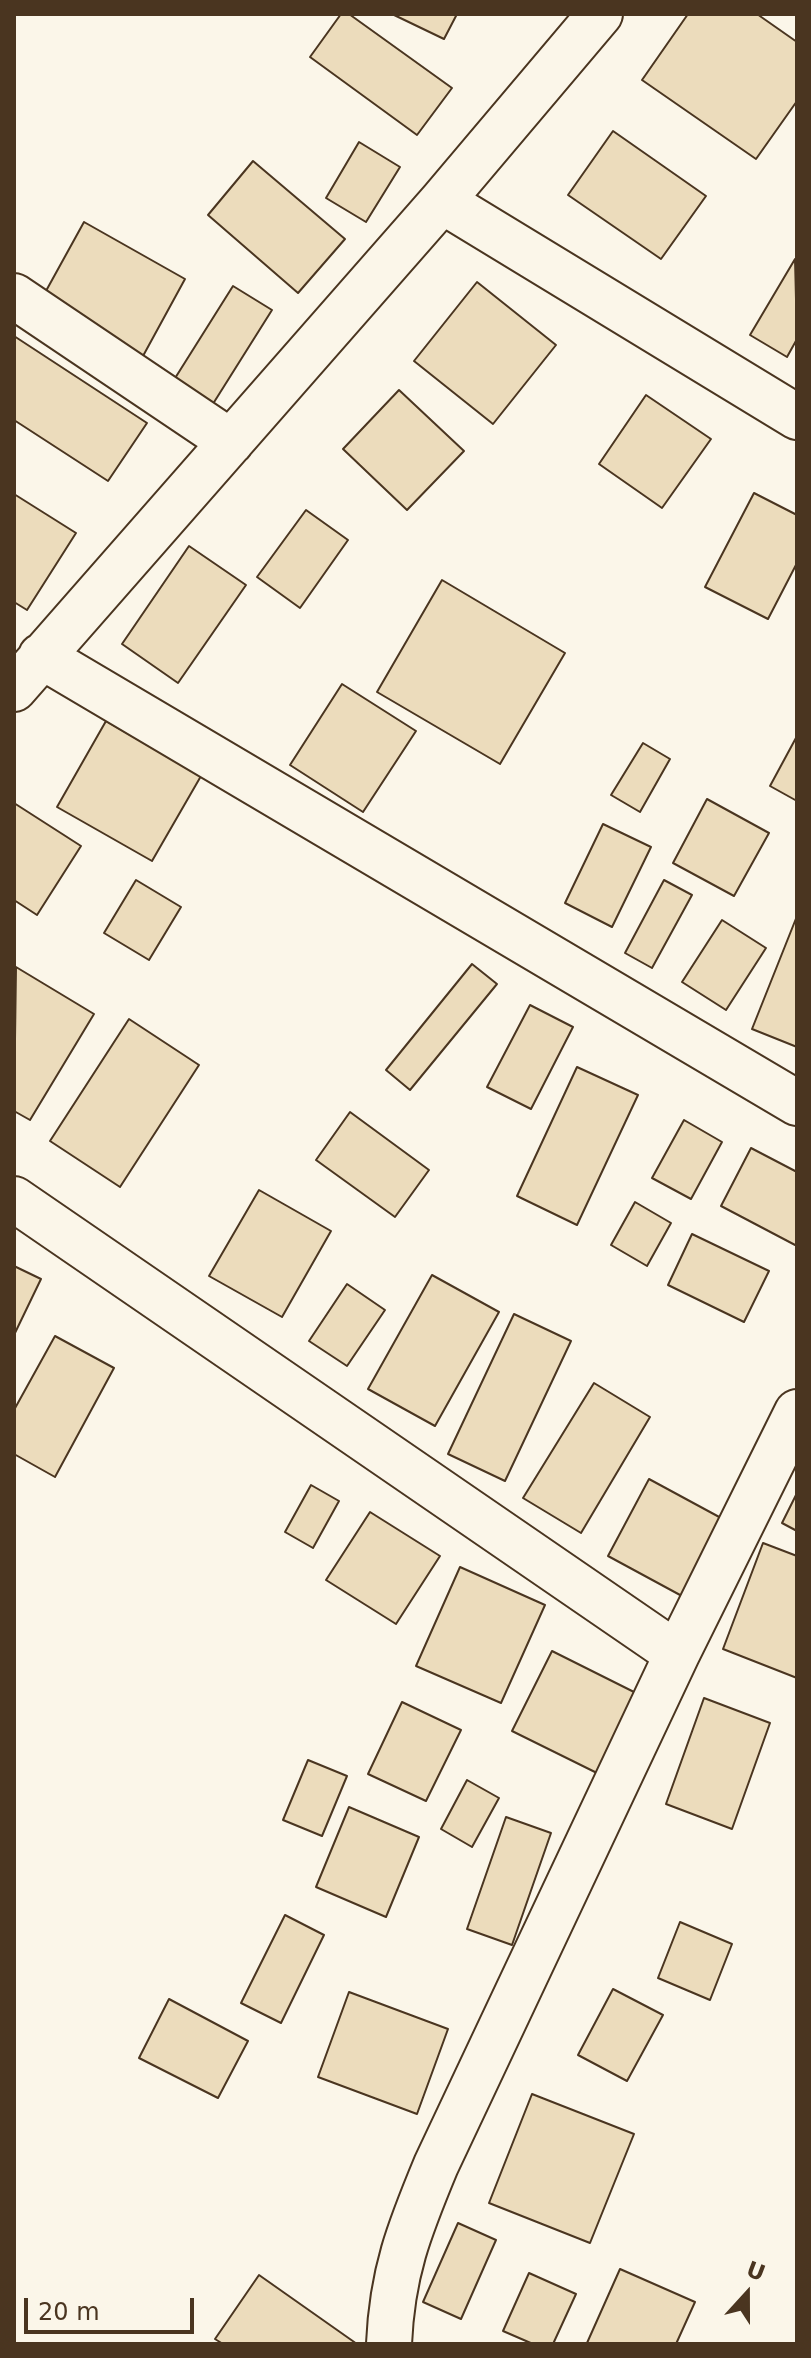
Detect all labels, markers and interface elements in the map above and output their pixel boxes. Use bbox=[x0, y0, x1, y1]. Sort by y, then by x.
north arrow bbox=[707, 2254, 787, 2334]
text: U bbox=[743, 2256, 769, 2286]
scale bar bbox=[28, 2282, 198, 2332]
text: 20 m bbox=[38, 2298, 100, 2326]

